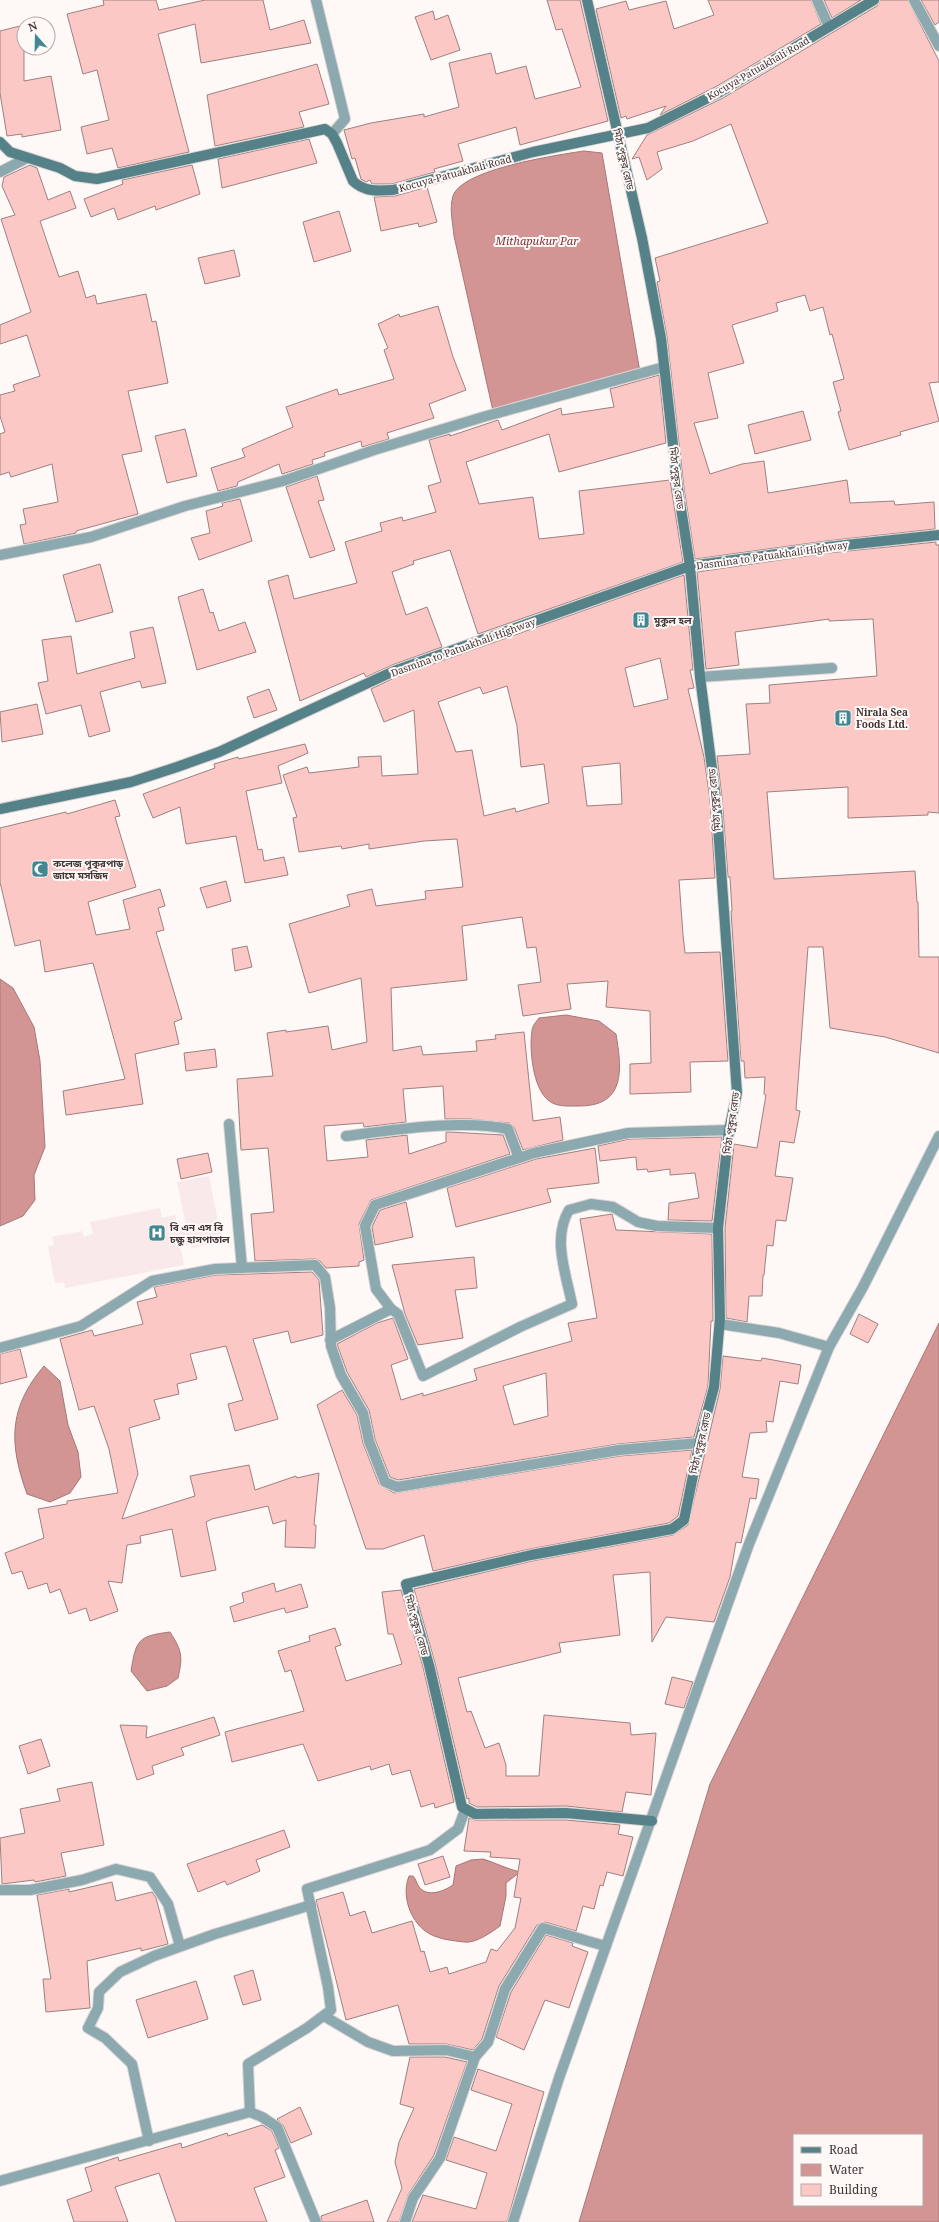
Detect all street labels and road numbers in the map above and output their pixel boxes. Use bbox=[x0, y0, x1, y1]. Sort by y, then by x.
street label: Kocuya-Patuakhali Road bbox=[704, 33, 812, 103]
street label: মিঠা পুকুর রোড bbox=[610, 126, 638, 192]
street label: Kocuya-Patuakhali Road bbox=[397, 151, 513, 195]
street label: মিঠা পুকুর রোড bbox=[666, 445, 688, 511]
street label: Dasmina to Patuakhali Highway bbox=[695, 537, 849, 573]
street label: Dasmina to Patuakhali Highway bbox=[389, 614, 538, 680]
street label: মিঠা পুকুর রোড bbox=[704, 767, 724, 833]
street label: মিঠা পুকুর রোড bbox=[720, 1090, 742, 1156]
street label: মিঠা পুকুর রোড bbox=[686, 1410, 714, 1476]
street label: মিঠা পুকুর রোড bbox=[401, 1592, 433, 1658]

